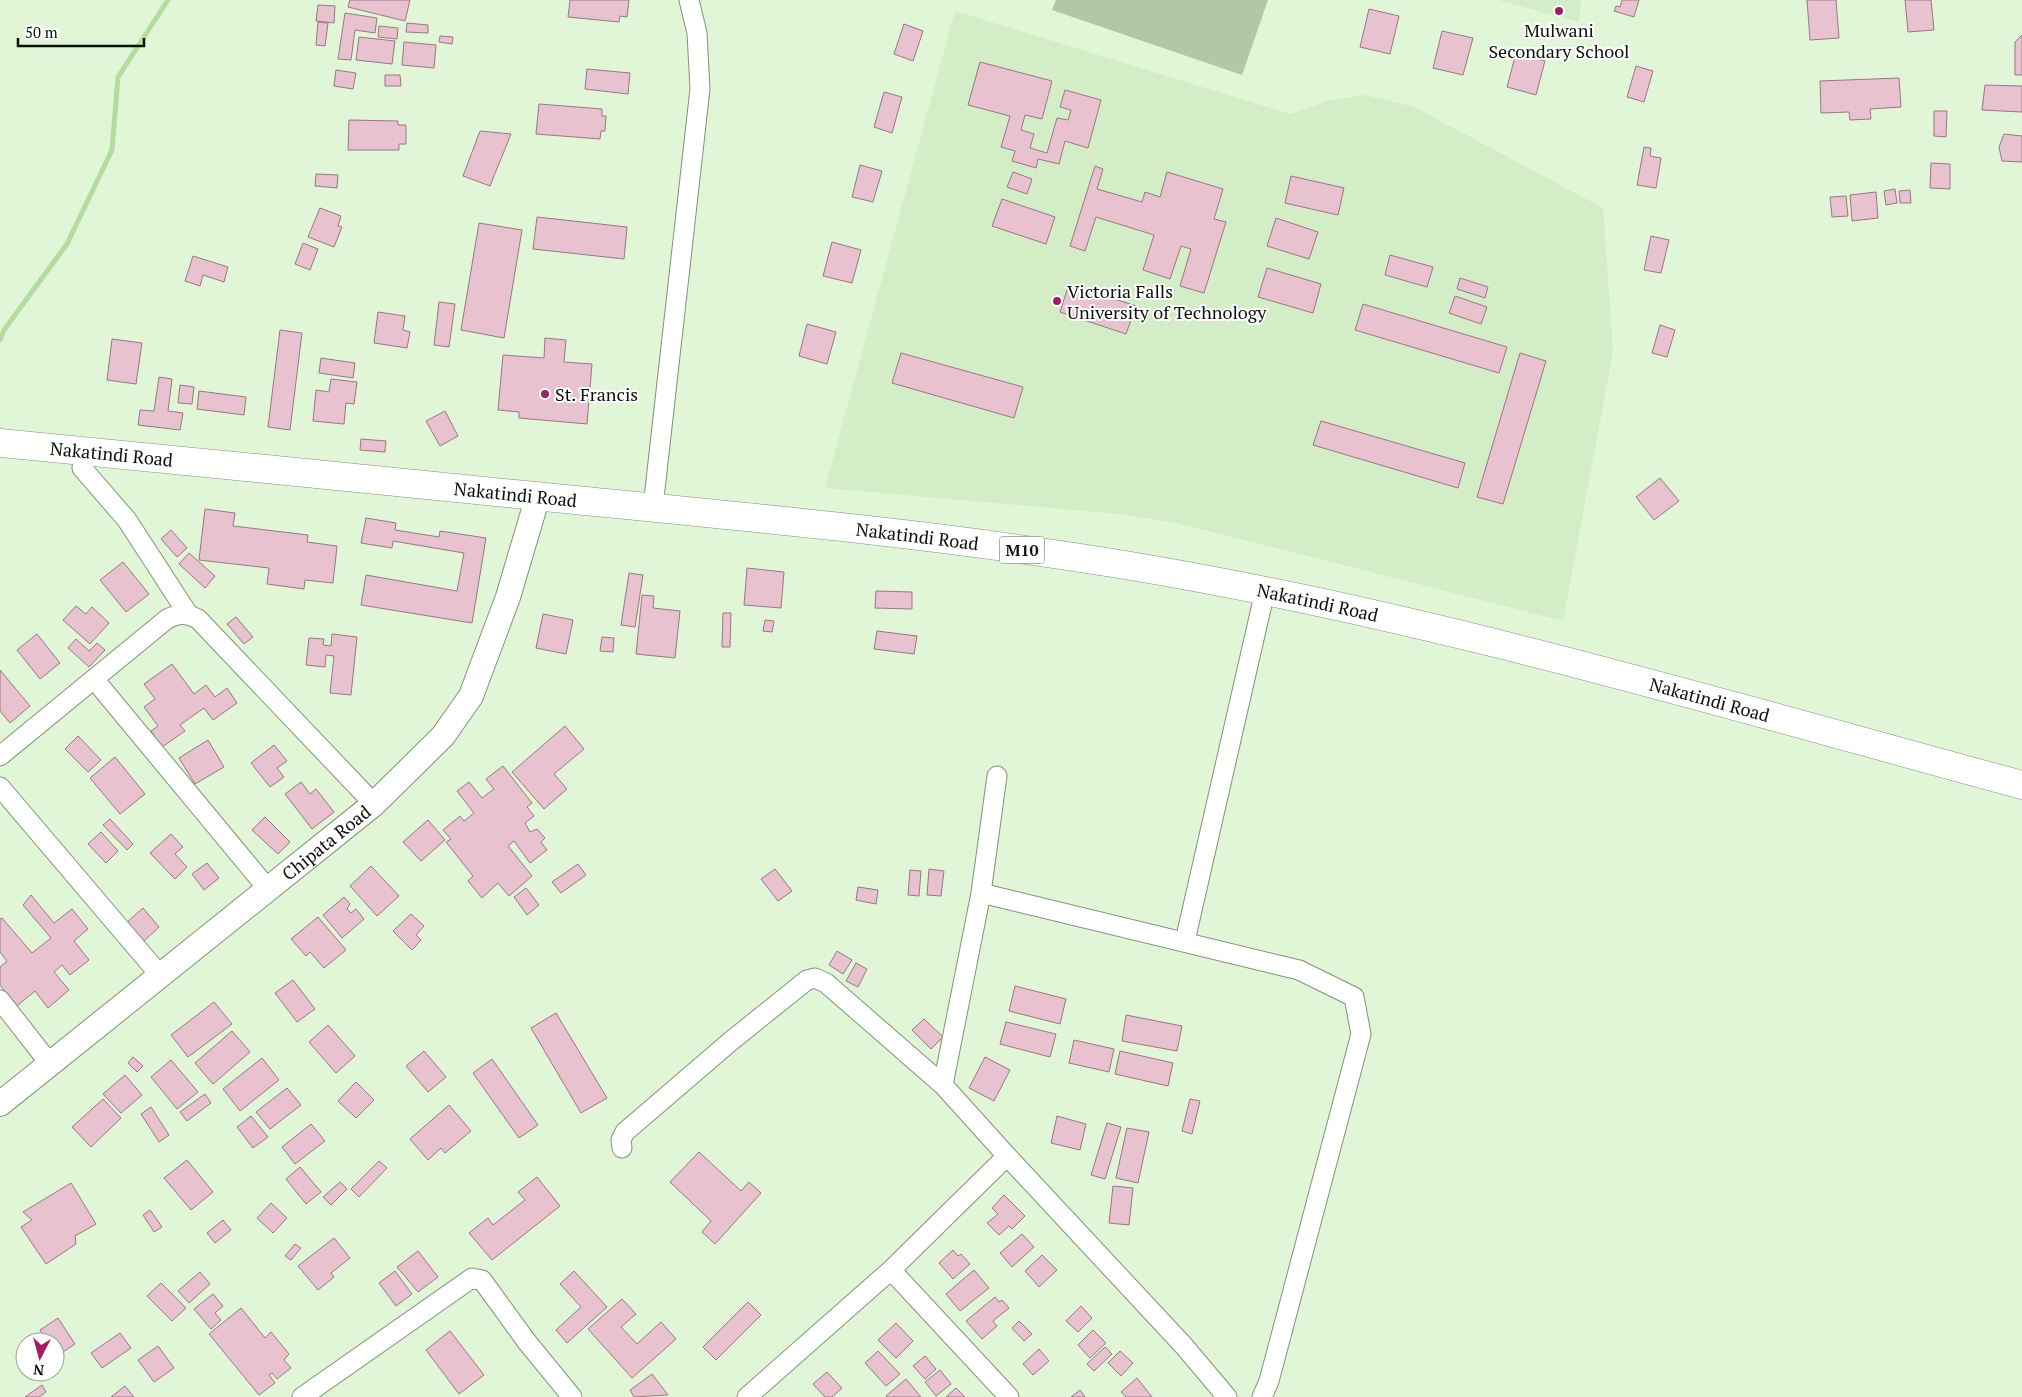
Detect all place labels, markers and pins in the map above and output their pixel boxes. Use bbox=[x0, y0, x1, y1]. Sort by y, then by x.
marker: Mulwani Secondary School bbox=[1553, 5, 1565, 17]
place label: Mulwani Secondary School bbox=[1488, 18, 1630, 63]
place label: Victoria Falls University of Technology bbox=[1067, 279, 1267, 324]
marker: Victoria Falls University of Technology bbox=[1051, 295, 1063, 307]
place label: St. Francis bbox=[555, 382, 638, 406]
marker: St. Francis bbox=[539, 388, 551, 400]

